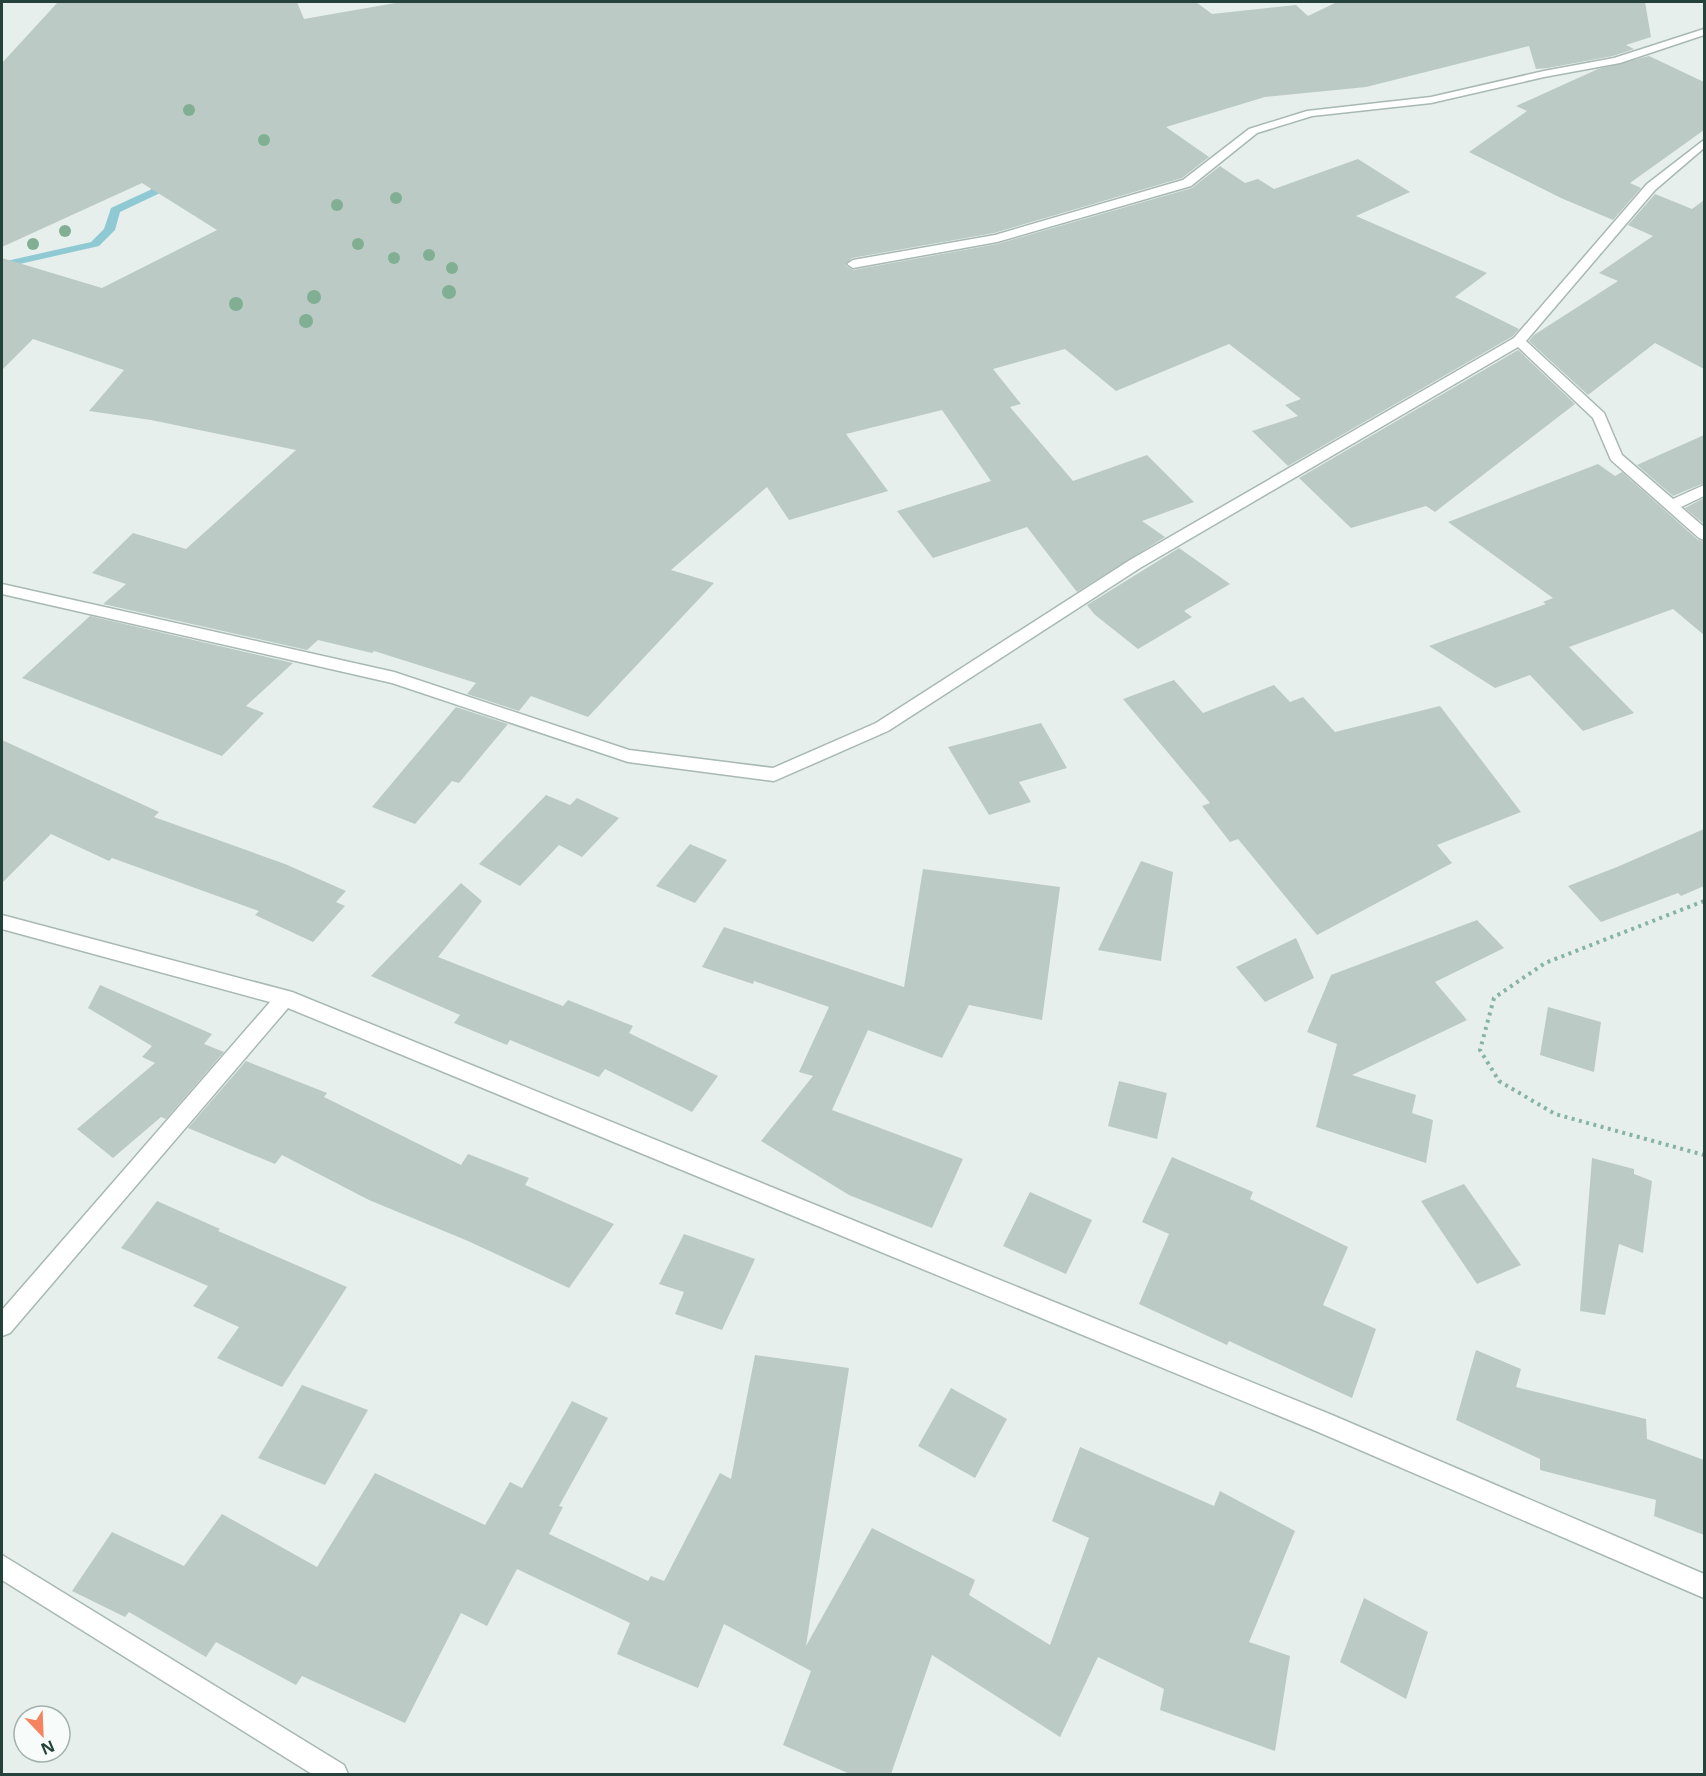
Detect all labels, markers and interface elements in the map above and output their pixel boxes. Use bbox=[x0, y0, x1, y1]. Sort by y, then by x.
north arrow bbox=[12, 1704, 72, 1764]
text: N bbox=[38, 1735, 58, 1760]

